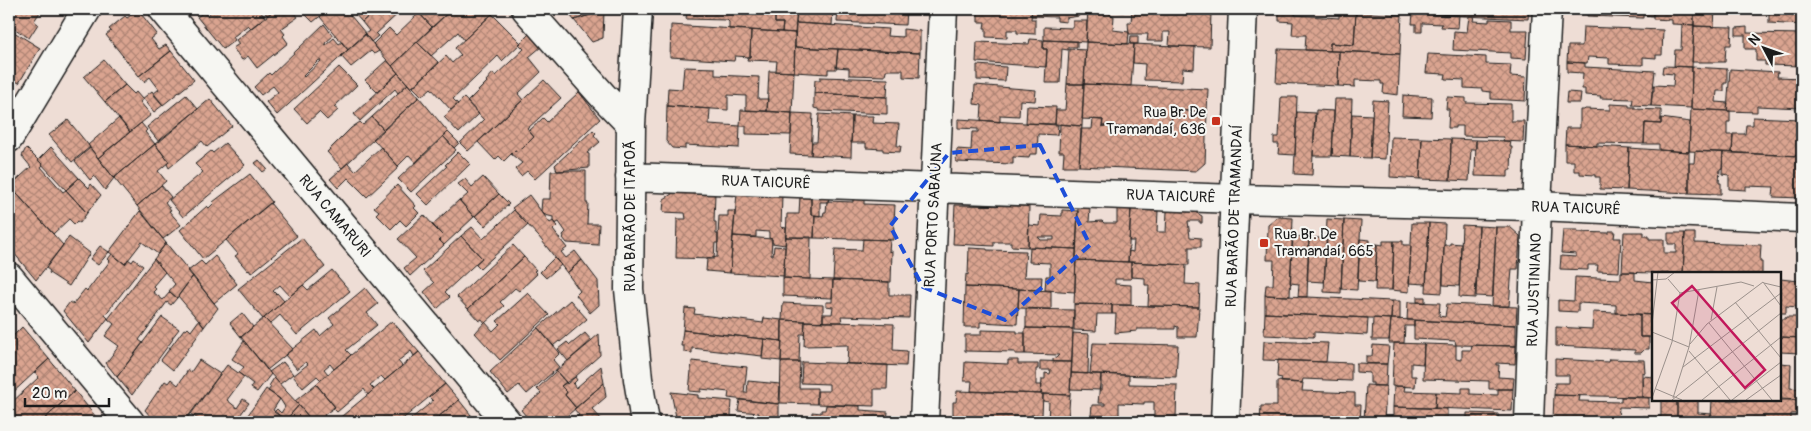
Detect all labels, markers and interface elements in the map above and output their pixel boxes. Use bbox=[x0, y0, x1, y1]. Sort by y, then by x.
north arrow bbox=[1738, 22, 1788, 72]
text: N bbox=[1745, 31, 1764, 49]
place label: Rua Br. De Tramandaí, 636 bbox=[1106, 103, 1207, 139]
marker: Rua Br. De Tramandaí, 636 bbox=[1210, 115, 1222, 127]
street label: RUA BARÃO DE TRAMANDAÍ bbox=[1222, 124, 1247, 308]
street label: RUA BARÃO DE ITAPOÃ bbox=[621, 140, 640, 292]
street label: RUA PORTO SABAÚNA bbox=[920, 142, 947, 288]
street label: RUA CAMARURI bbox=[294, 171, 375, 262]
street label: RUA TAICURÊ bbox=[721, 171, 811, 194]
street label: RUA TAICURÊ bbox=[1126, 185, 1216, 208]
street label: RUA TAICURÊ bbox=[1531, 197, 1621, 220]
place label: Rua Br. De Tramandaí, 665 bbox=[1274, 225, 1374, 261]
street label: RUA JUSTINIANO bbox=[1523, 233, 1546, 347]
marker: Rua Br. De Tramandaí, 665 bbox=[1258, 237, 1270, 249]
inset map bbox=[1652, 272, 1781, 401]
scale bar bbox=[25, 376, 109, 408]
text: 20 m bbox=[32, 384, 67, 403]

